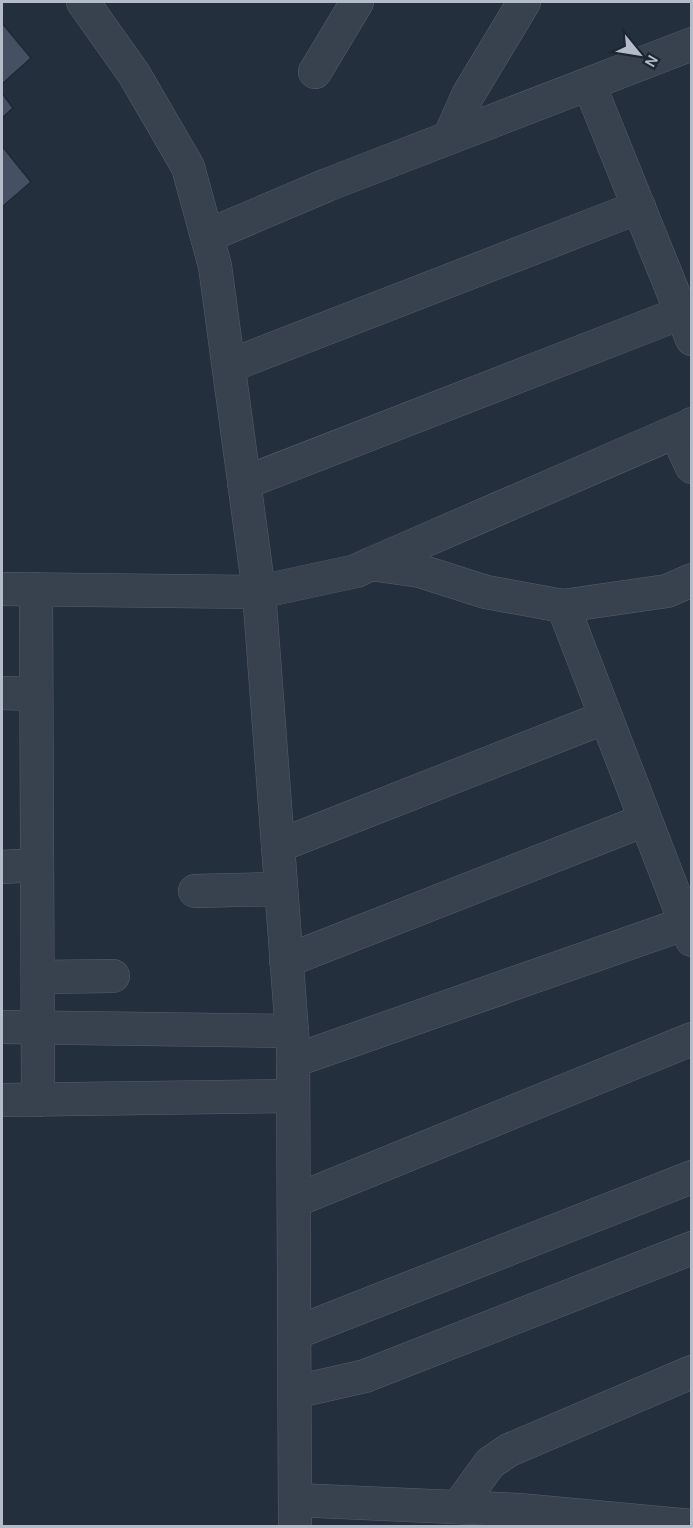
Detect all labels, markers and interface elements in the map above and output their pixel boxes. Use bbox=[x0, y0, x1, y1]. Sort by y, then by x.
north arrow bbox=[609, 24, 669, 84]
text: N bbox=[640, 52, 663, 71]

